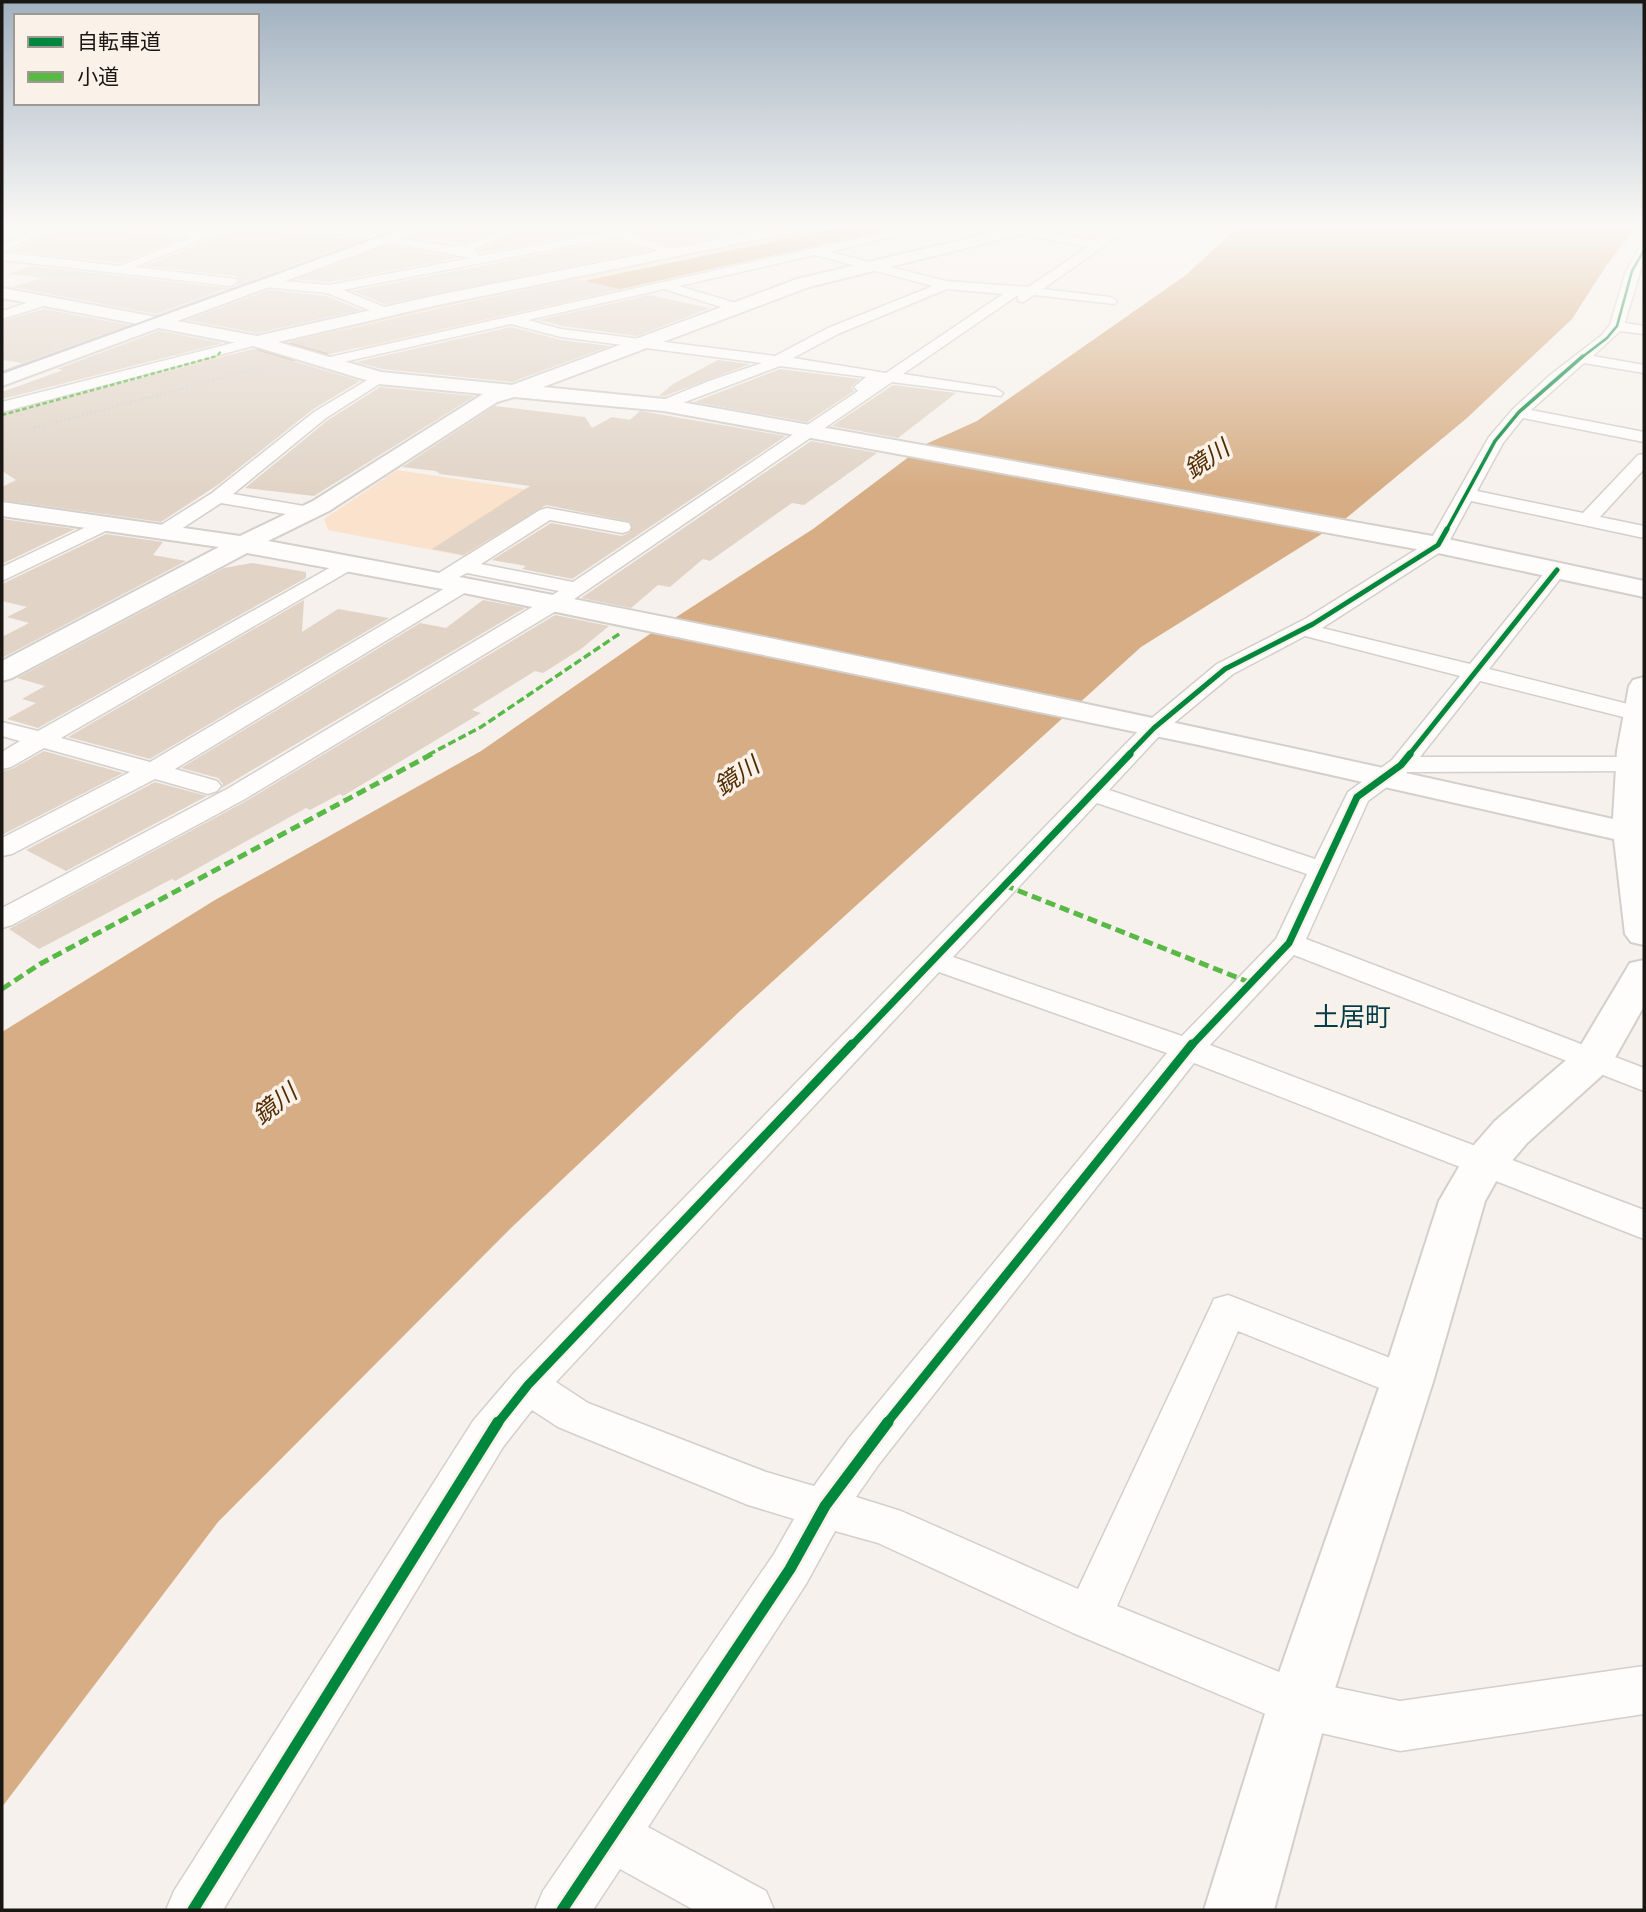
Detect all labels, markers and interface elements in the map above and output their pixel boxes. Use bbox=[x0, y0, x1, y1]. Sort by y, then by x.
legend bbox=[14, 14, 259, 105]
text: 自転車道 bbox=[77, 28, 161, 53]
text: 小道 bbox=[77, 63, 119, 88]
water label: 鏡川 bbox=[1178, 431, 1236, 483]
water label: 鏡川 bbox=[708, 748, 766, 800]
district label: 土居町 bbox=[1313, 1000, 1391, 1032]
water label: 鏡川 bbox=[246, 1075, 304, 1129]

